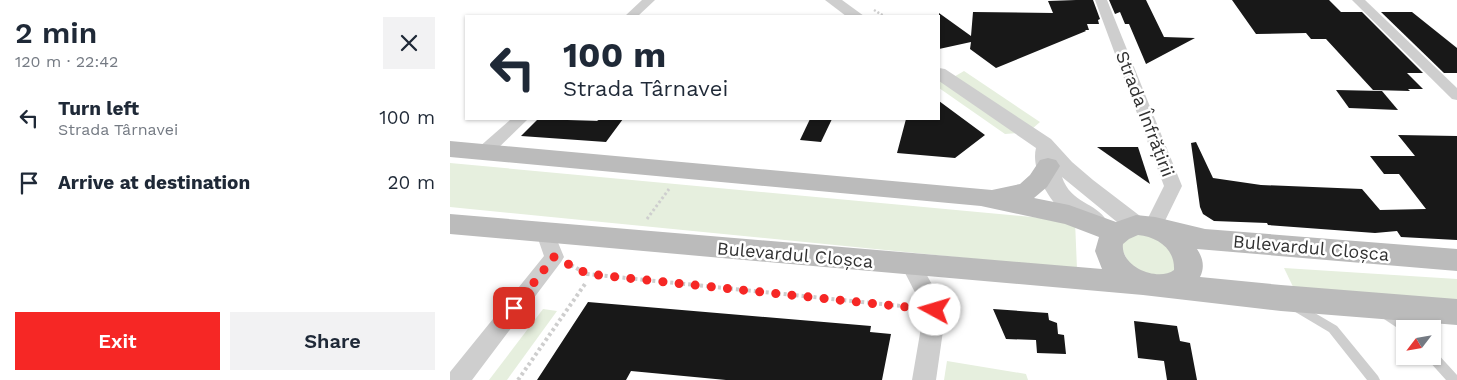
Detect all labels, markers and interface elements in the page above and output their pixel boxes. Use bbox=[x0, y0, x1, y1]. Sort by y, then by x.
text: 2 min bbox=[15, 15, 97, 50]
button: close bbox=[383, 17, 435, 69]
text: 100 m bbox=[563, 34, 666, 76]
icon: left bbox=[480, 35, 545, 100]
street label: Strada Înfrățirii bbox=[1112, 48, 1179, 180]
text: 120 m · 22:42 bbox=[15, 52, 118, 71]
text: Strada Târnavei bbox=[563, 76, 728, 101]
text: Turn left bbox=[58, 97, 139, 120]
icon: left bbox=[15, 104, 43, 132]
text: 100 m bbox=[379, 106, 435, 129]
text: Strada Târnavei bbox=[58, 120, 178, 139]
icon: arrive bbox=[15, 169, 43, 197]
text: Arrive at destination bbox=[58, 171, 250, 194]
text: 20 m bbox=[388, 171, 435, 194]
street label: Bulevardul Cloșca bbox=[1232, 230, 1390, 265]
street label: Bulevardul Cloșca bbox=[716, 237, 874, 272]
position arrow bbox=[908, 283, 960, 335]
pin bbox=[493, 287, 535, 329]
icon: arrive bbox=[500, 294, 528, 322]
button: Exit bbox=[15, 312, 220, 370]
button: Share bbox=[230, 312, 435, 370]
north arrow bbox=[1396, 320, 1441, 365]
map controls bbox=[1396, 320, 1441, 365]

